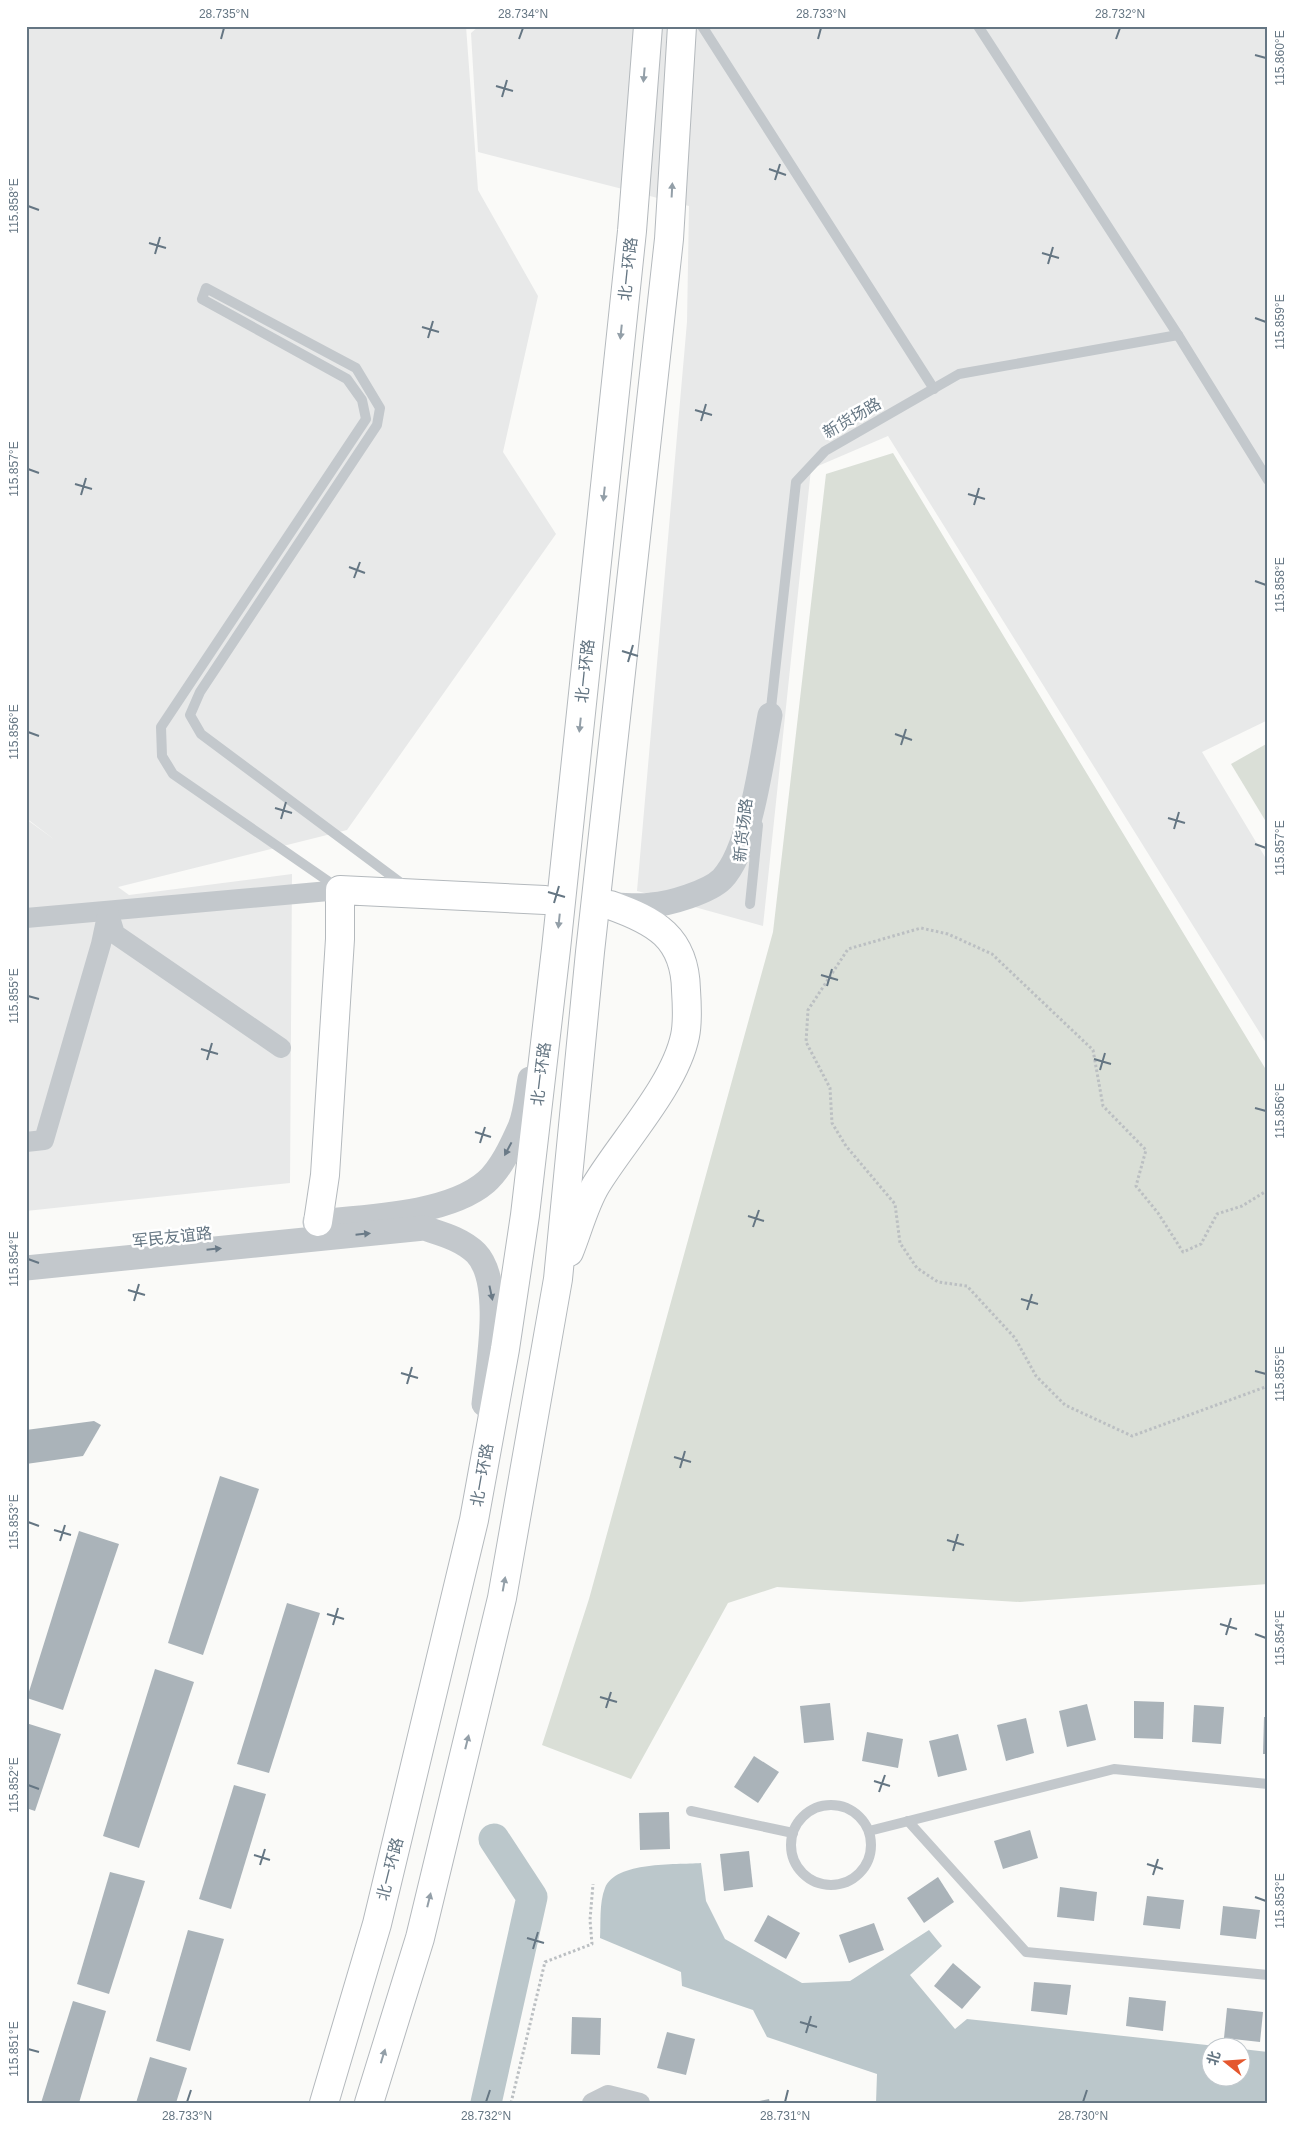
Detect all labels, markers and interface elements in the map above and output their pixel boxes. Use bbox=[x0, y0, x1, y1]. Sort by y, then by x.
text: 28.735°N bbox=[199, 7, 249, 21]
text: 28.734°N bbox=[498, 7, 548, 21]
text: 28.733°N bbox=[796, 7, 846, 21]
text: 28.732°N bbox=[1095, 7, 1145, 21]
text: 115.860°E bbox=[1273, 30, 1287, 86]
one-way arrow bbox=[640, 67, 648, 83]
text: 115.858°E bbox=[7, 178, 21, 234]
one-way arrow bbox=[669, 182, 677, 198]
street label: 北一环路 bbox=[616, 236, 640, 302]
text: 115.859°E bbox=[1273, 294, 1287, 350]
one-way arrow bbox=[617, 324, 625, 340]
street label: 新货场路 bbox=[820, 395, 884, 441]
text: 115.857°E bbox=[7, 441, 21, 497]
one-way arrow bbox=[600, 486, 608, 502]
text: 115.858°E bbox=[1273, 557, 1287, 613]
street label: 北一环路 bbox=[573, 638, 597, 704]
text: 115.856°E bbox=[7, 704, 21, 760]
one-way arrow bbox=[576, 717, 584, 733]
street label: 新货场路 bbox=[731, 797, 755, 863]
text: 115.857°E bbox=[1273, 820, 1287, 876]
one-way arrow bbox=[555, 913, 563, 929]
text: 115.855°E bbox=[7, 968, 21, 1024]
street label: 北一环路 bbox=[529, 1041, 553, 1107]
text: 115.856°E bbox=[1273, 1083, 1287, 1139]
one-way arrow bbox=[504, 1142, 512, 1156]
street label: 军民友谊路 bbox=[131, 1224, 213, 1250]
one-way arrow bbox=[355, 1230, 371, 1238]
text: 115.854°E bbox=[7, 1231, 21, 1287]
one-way arrow bbox=[206, 1244, 222, 1252]
one-way arrow bbox=[487, 1285, 495, 1300]
text: 115.855°E bbox=[1273, 1346, 1287, 1402]
street label: 北一环路 bbox=[468, 1442, 496, 1508]
text: 115.853°E bbox=[7, 1494, 21, 1550]
one-way arrow bbox=[501, 1576, 509, 1592]
text: 115.854°E bbox=[1273, 1610, 1287, 1666]
one-way arrow bbox=[463, 1735, 471, 1750]
text: 115.852°E bbox=[7, 1757, 21, 1813]
street label: 北一环路 bbox=[374, 1836, 406, 1902]
text: 115.853°E bbox=[1273, 1873, 1287, 1929]
one-way arrow bbox=[425, 1893, 433, 1908]
text: 115.851°E bbox=[7, 2021, 21, 2077]
north arrow bbox=[1202, 2036, 1252, 2086]
one-way arrow bbox=[380, 2048, 388, 2063]
text: 北 bbox=[1204, 2049, 1223, 2067]
text: 28.733°N bbox=[162, 2109, 212, 2123]
text: 28.732°N bbox=[461, 2109, 511, 2123]
text: 28.731°N bbox=[760, 2109, 810, 2123]
text: 28.730°N bbox=[1058, 2109, 1108, 2123]

